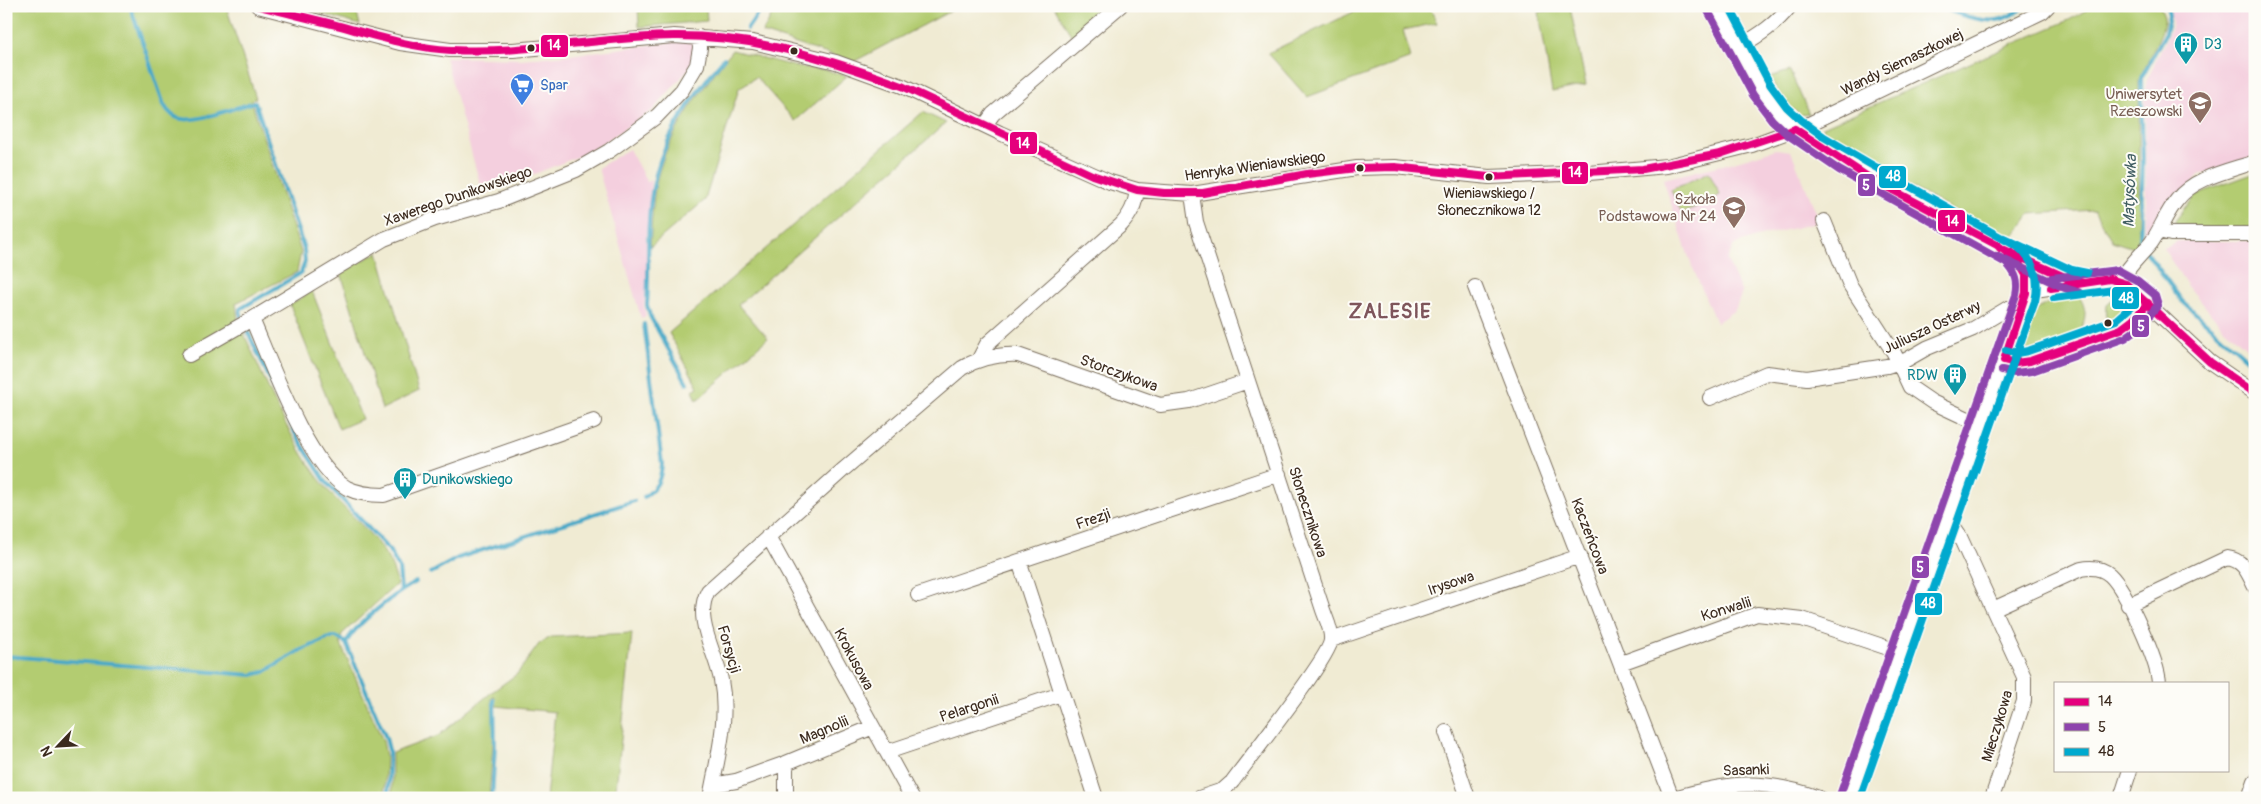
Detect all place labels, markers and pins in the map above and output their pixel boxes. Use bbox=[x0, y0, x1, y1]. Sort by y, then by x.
building icon: D3 bbox=[2173, 31, 2199, 65]
place label: D3 bbox=[2204, 35, 2222, 54]
unlabelled marker bbox=[526, 43, 536, 53]
unlabelled marker bbox=[789, 46, 799, 56]
supermarket icon: Spar bbox=[509, 72, 535, 106]
place label: Spar bbox=[540, 76, 569, 95]
place label: Uniwersytet Rzeszowski bbox=[2105, 85, 2183, 121]
school or university icon: Uniwersytet Rzeszowski bbox=[2187, 90, 2213, 124]
unlabelled marker bbox=[1355, 163, 1365, 173]
marker: Wieniawskiego / Słonecznikowa 12 bbox=[1484, 172, 1494, 182]
place label: Wieniawskiego / Słonecznikowa 12 bbox=[1437, 185, 1541, 219]
place label: Szkoła Podstawowa Nr 24 bbox=[1598, 190, 1716, 226]
school or university icon: Szkoła Podstawowa Nr 24 bbox=[1721, 195, 1747, 229]
unlabelled marker bbox=[2103, 318, 2113, 328]
building icon: RDW bbox=[1942, 362, 1968, 396]
place label: RDW bbox=[1907, 366, 1938, 385]
building icon: Dunikowskiego bbox=[392, 466, 418, 500]
place label: Dunikowskiego bbox=[422, 470, 513, 489]

